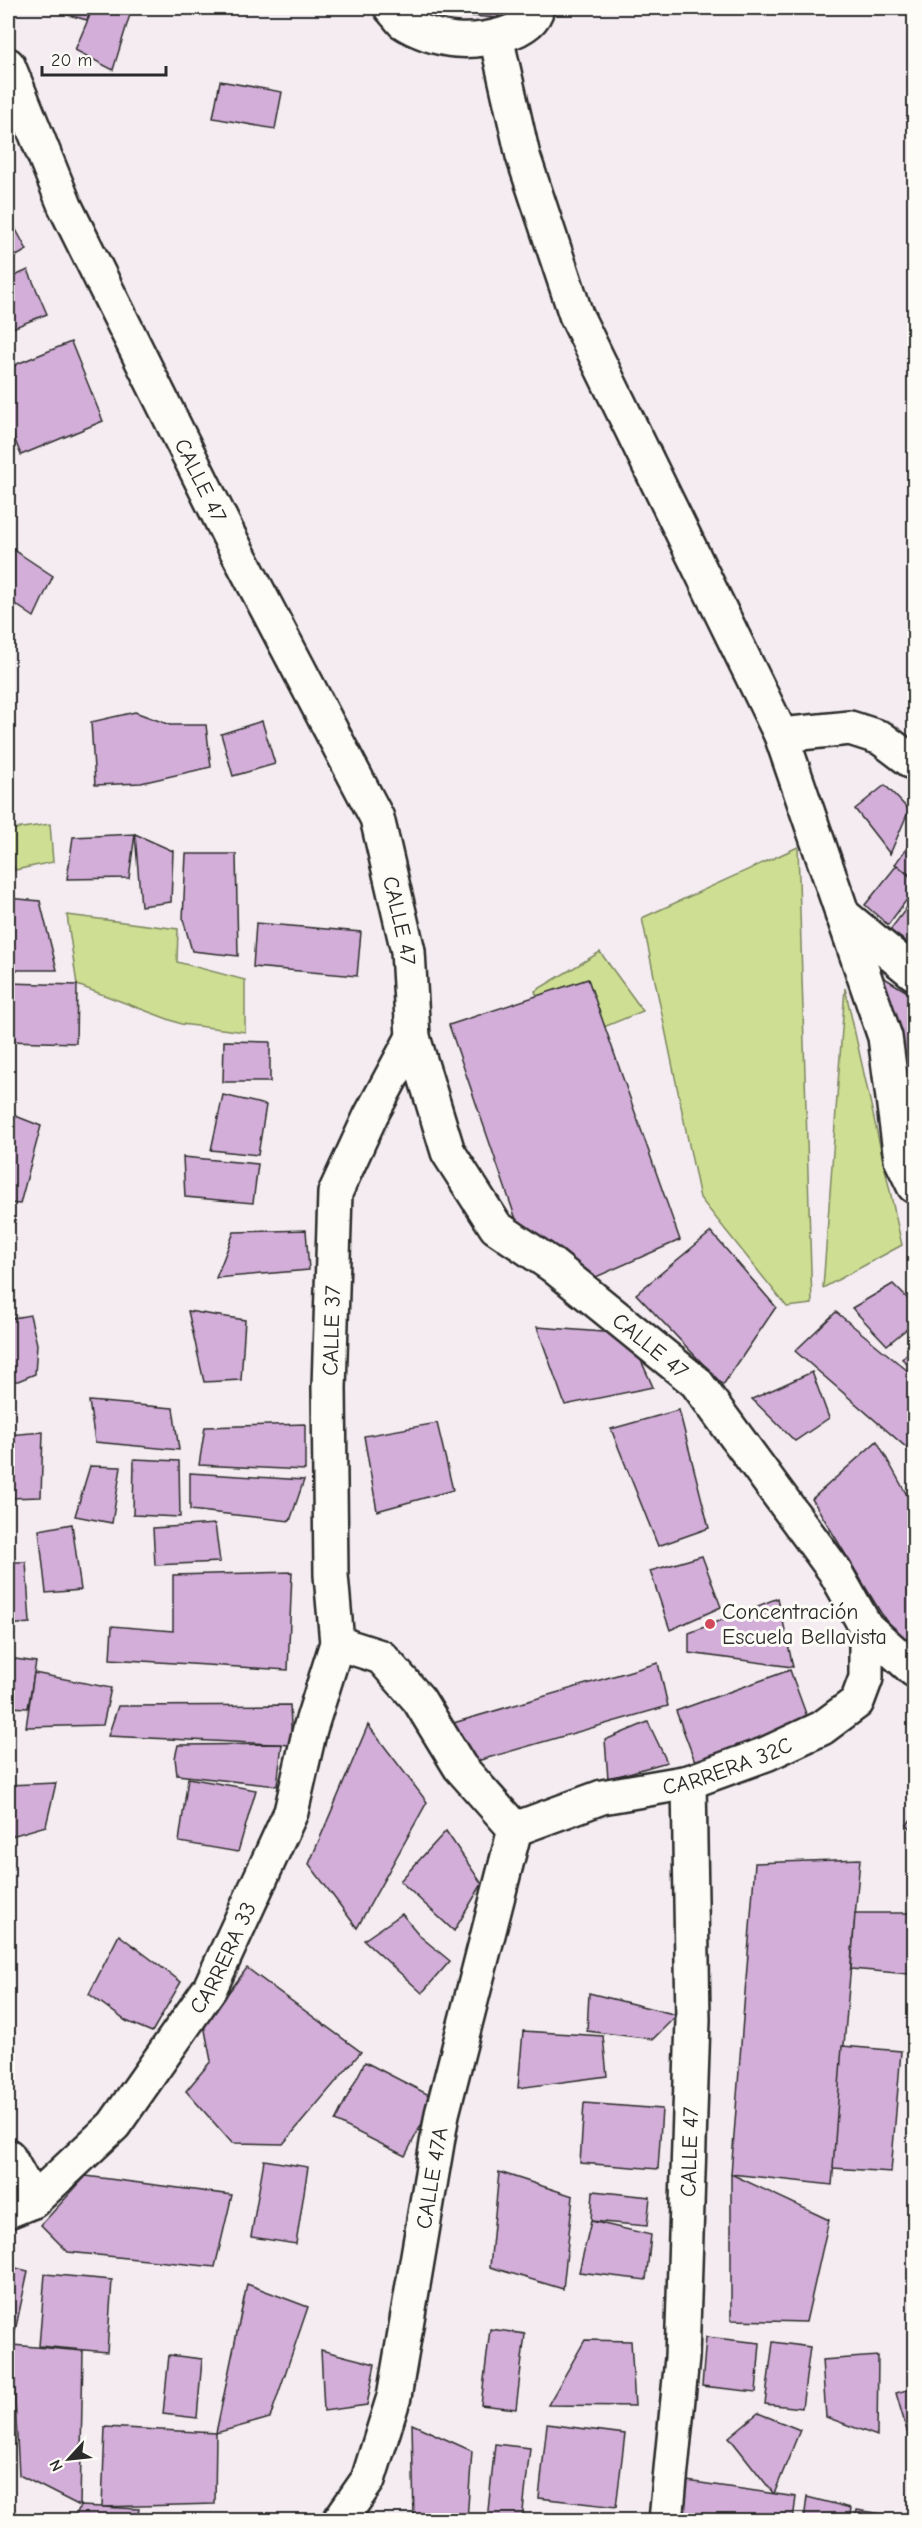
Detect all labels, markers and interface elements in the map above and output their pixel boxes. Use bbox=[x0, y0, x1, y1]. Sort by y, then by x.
scale bar bbox=[42, 39, 166, 77]
text: 20 m bbox=[51, 50, 92, 71]
street label: CALLE 47 bbox=[169, 434, 232, 527]
street label: CALLE 47 bbox=[377, 874, 421, 966]
street label: CALLE 37 bbox=[317, 1284, 346, 1376]
street label: CALLE 47 bbox=[607, 1308, 694, 1385]
place label: Concentración Escuela Bellavista bbox=[722, 1599, 887, 1650]
marker: Concentración Escuela Bellavista bbox=[703, 1617, 717, 1631]
street label: CARRERA 32C bbox=[661, 1732, 796, 1800]
street label: CARRERA 33 bbox=[184, 1898, 262, 2019]
street label: CALLE 47 bbox=[675, 2106, 704, 2197]
street label: CALLE 47A bbox=[411, 2125, 454, 2231]
north arrow bbox=[39, 2429, 99, 2489]
text: N bbox=[46, 2457, 67, 2474]

